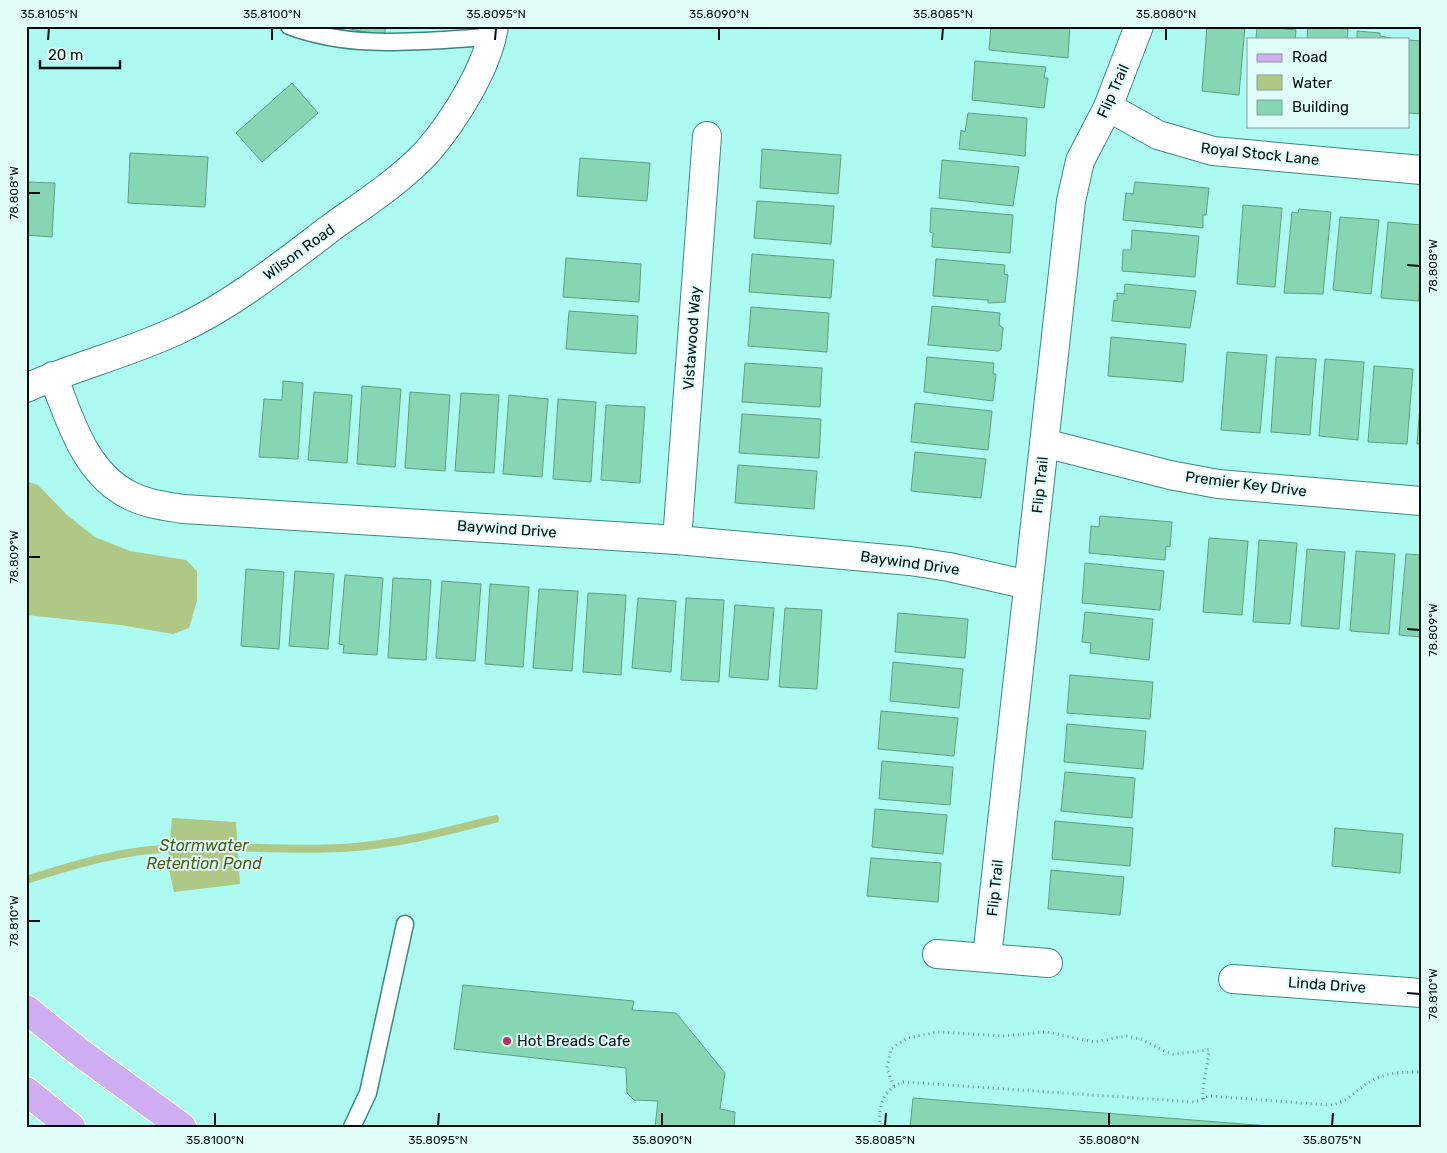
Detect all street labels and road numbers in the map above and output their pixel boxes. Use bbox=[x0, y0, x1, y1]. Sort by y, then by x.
street label: Flip Trail bbox=[1093, 61, 1133, 121]
street label: Royal Stock Lane bbox=[1200, 139, 1320, 169]
street label: Wilson Road bbox=[260, 220, 338, 284]
street label: Vistawood Way bbox=[679, 285, 705, 391]
street label: Flip Trail bbox=[1028, 456, 1052, 514]
street label: Premier Key Drive bbox=[1184, 468, 1308, 500]
street label: Baywind Drive bbox=[457, 517, 557, 541]
street label: Baywind Drive bbox=[859, 547, 961, 579]
street label: Flip Trail bbox=[983, 859, 1007, 917]
street label: Linda Drive bbox=[1287, 973, 1367, 997]

